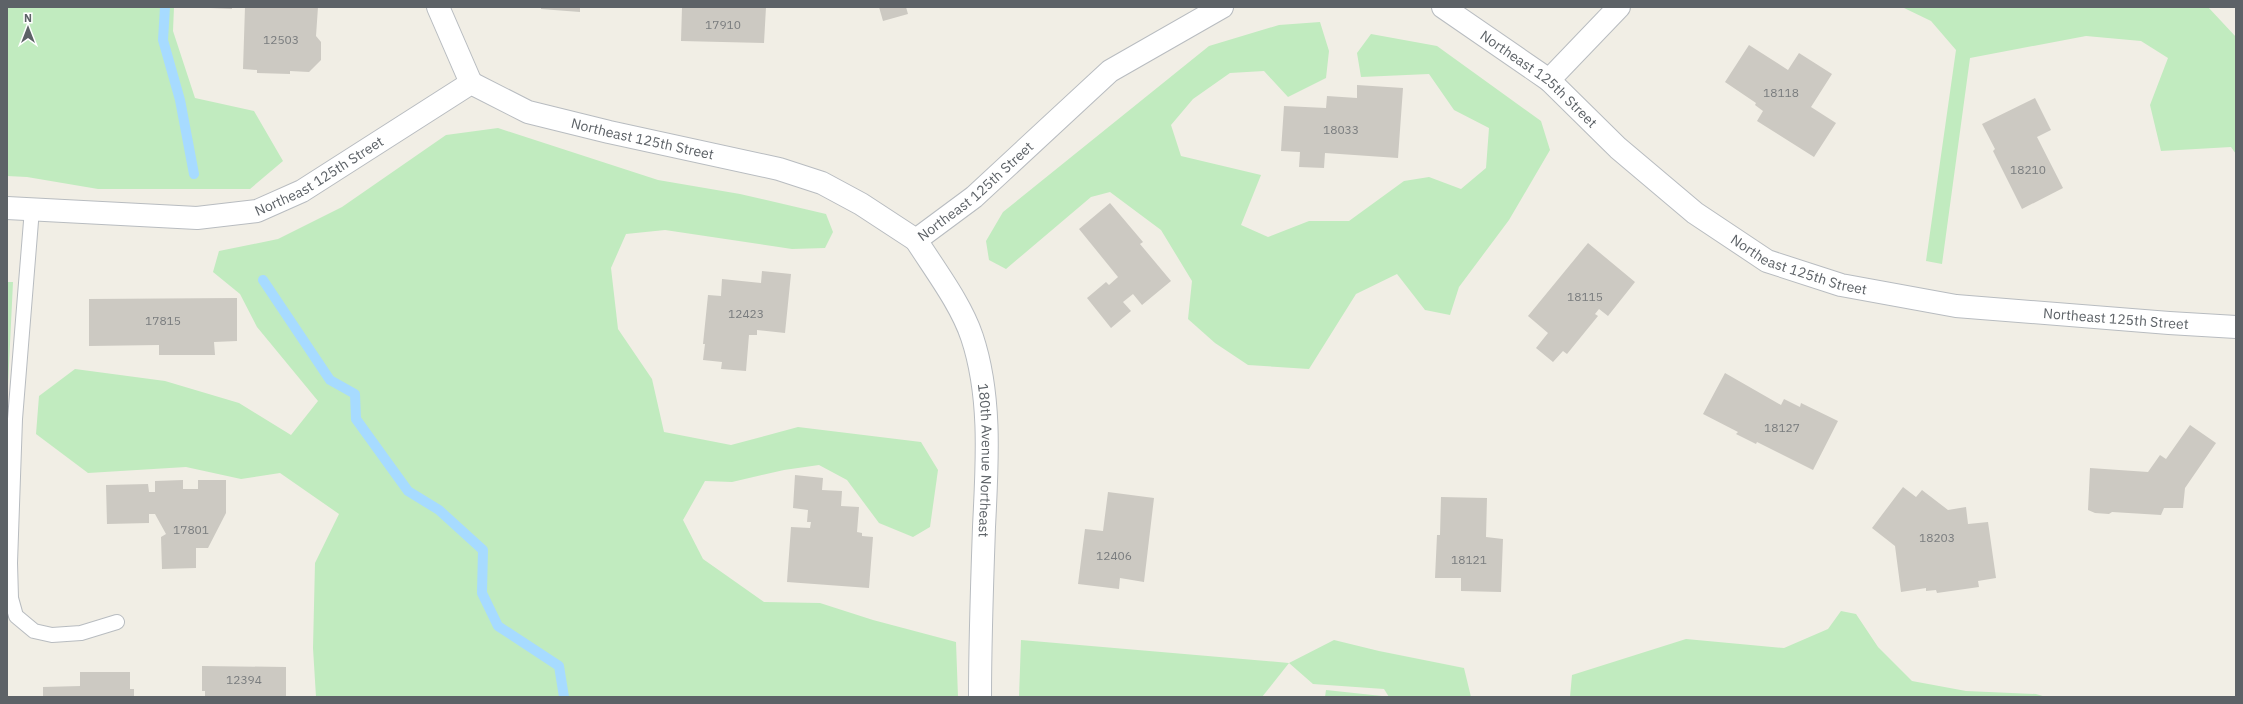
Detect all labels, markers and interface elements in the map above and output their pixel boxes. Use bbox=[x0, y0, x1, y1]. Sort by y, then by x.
north arrow bbox=[8, 8, 48, 48]
text: N bbox=[24, 11, 32, 25]
house number: 17910 bbox=[705, 17, 741, 32]
street label: Northeast 125th Street bbox=[1477, 26, 1601, 132]
house number: 12503 bbox=[263, 32, 299, 47]
house number: 18118 bbox=[1763, 85, 1799, 100]
street label: Northeast 125th Street bbox=[569, 114, 716, 164]
house number: 18033 bbox=[1323, 122, 1359, 137]
street label: Northeast 125th Street bbox=[252, 132, 387, 220]
street label: Northeast 125th Street bbox=[914, 138, 1037, 245]
house number: 18210 bbox=[2010, 162, 2046, 177]
street label: Northeast 125th Street bbox=[1727, 230, 1868, 299]
house number: 18115 bbox=[1567, 289, 1603, 304]
street label: Northeast 125th Street bbox=[2043, 304, 2189, 333]
house number: 12423 bbox=[728, 306, 764, 321]
house number: 17815 bbox=[145, 313, 181, 328]
street label: 180th Avenue Northeast bbox=[974, 382, 996, 538]
house number: 18127 bbox=[1764, 420, 1800, 435]
house number: 17801 bbox=[173, 522, 209, 537]
house number: 18203 bbox=[1919, 530, 1955, 545]
house number: 12406 bbox=[1096, 548, 1132, 563]
house number: 18121 bbox=[1451, 552, 1487, 567]
house number: 12394 bbox=[226, 672, 262, 687]

